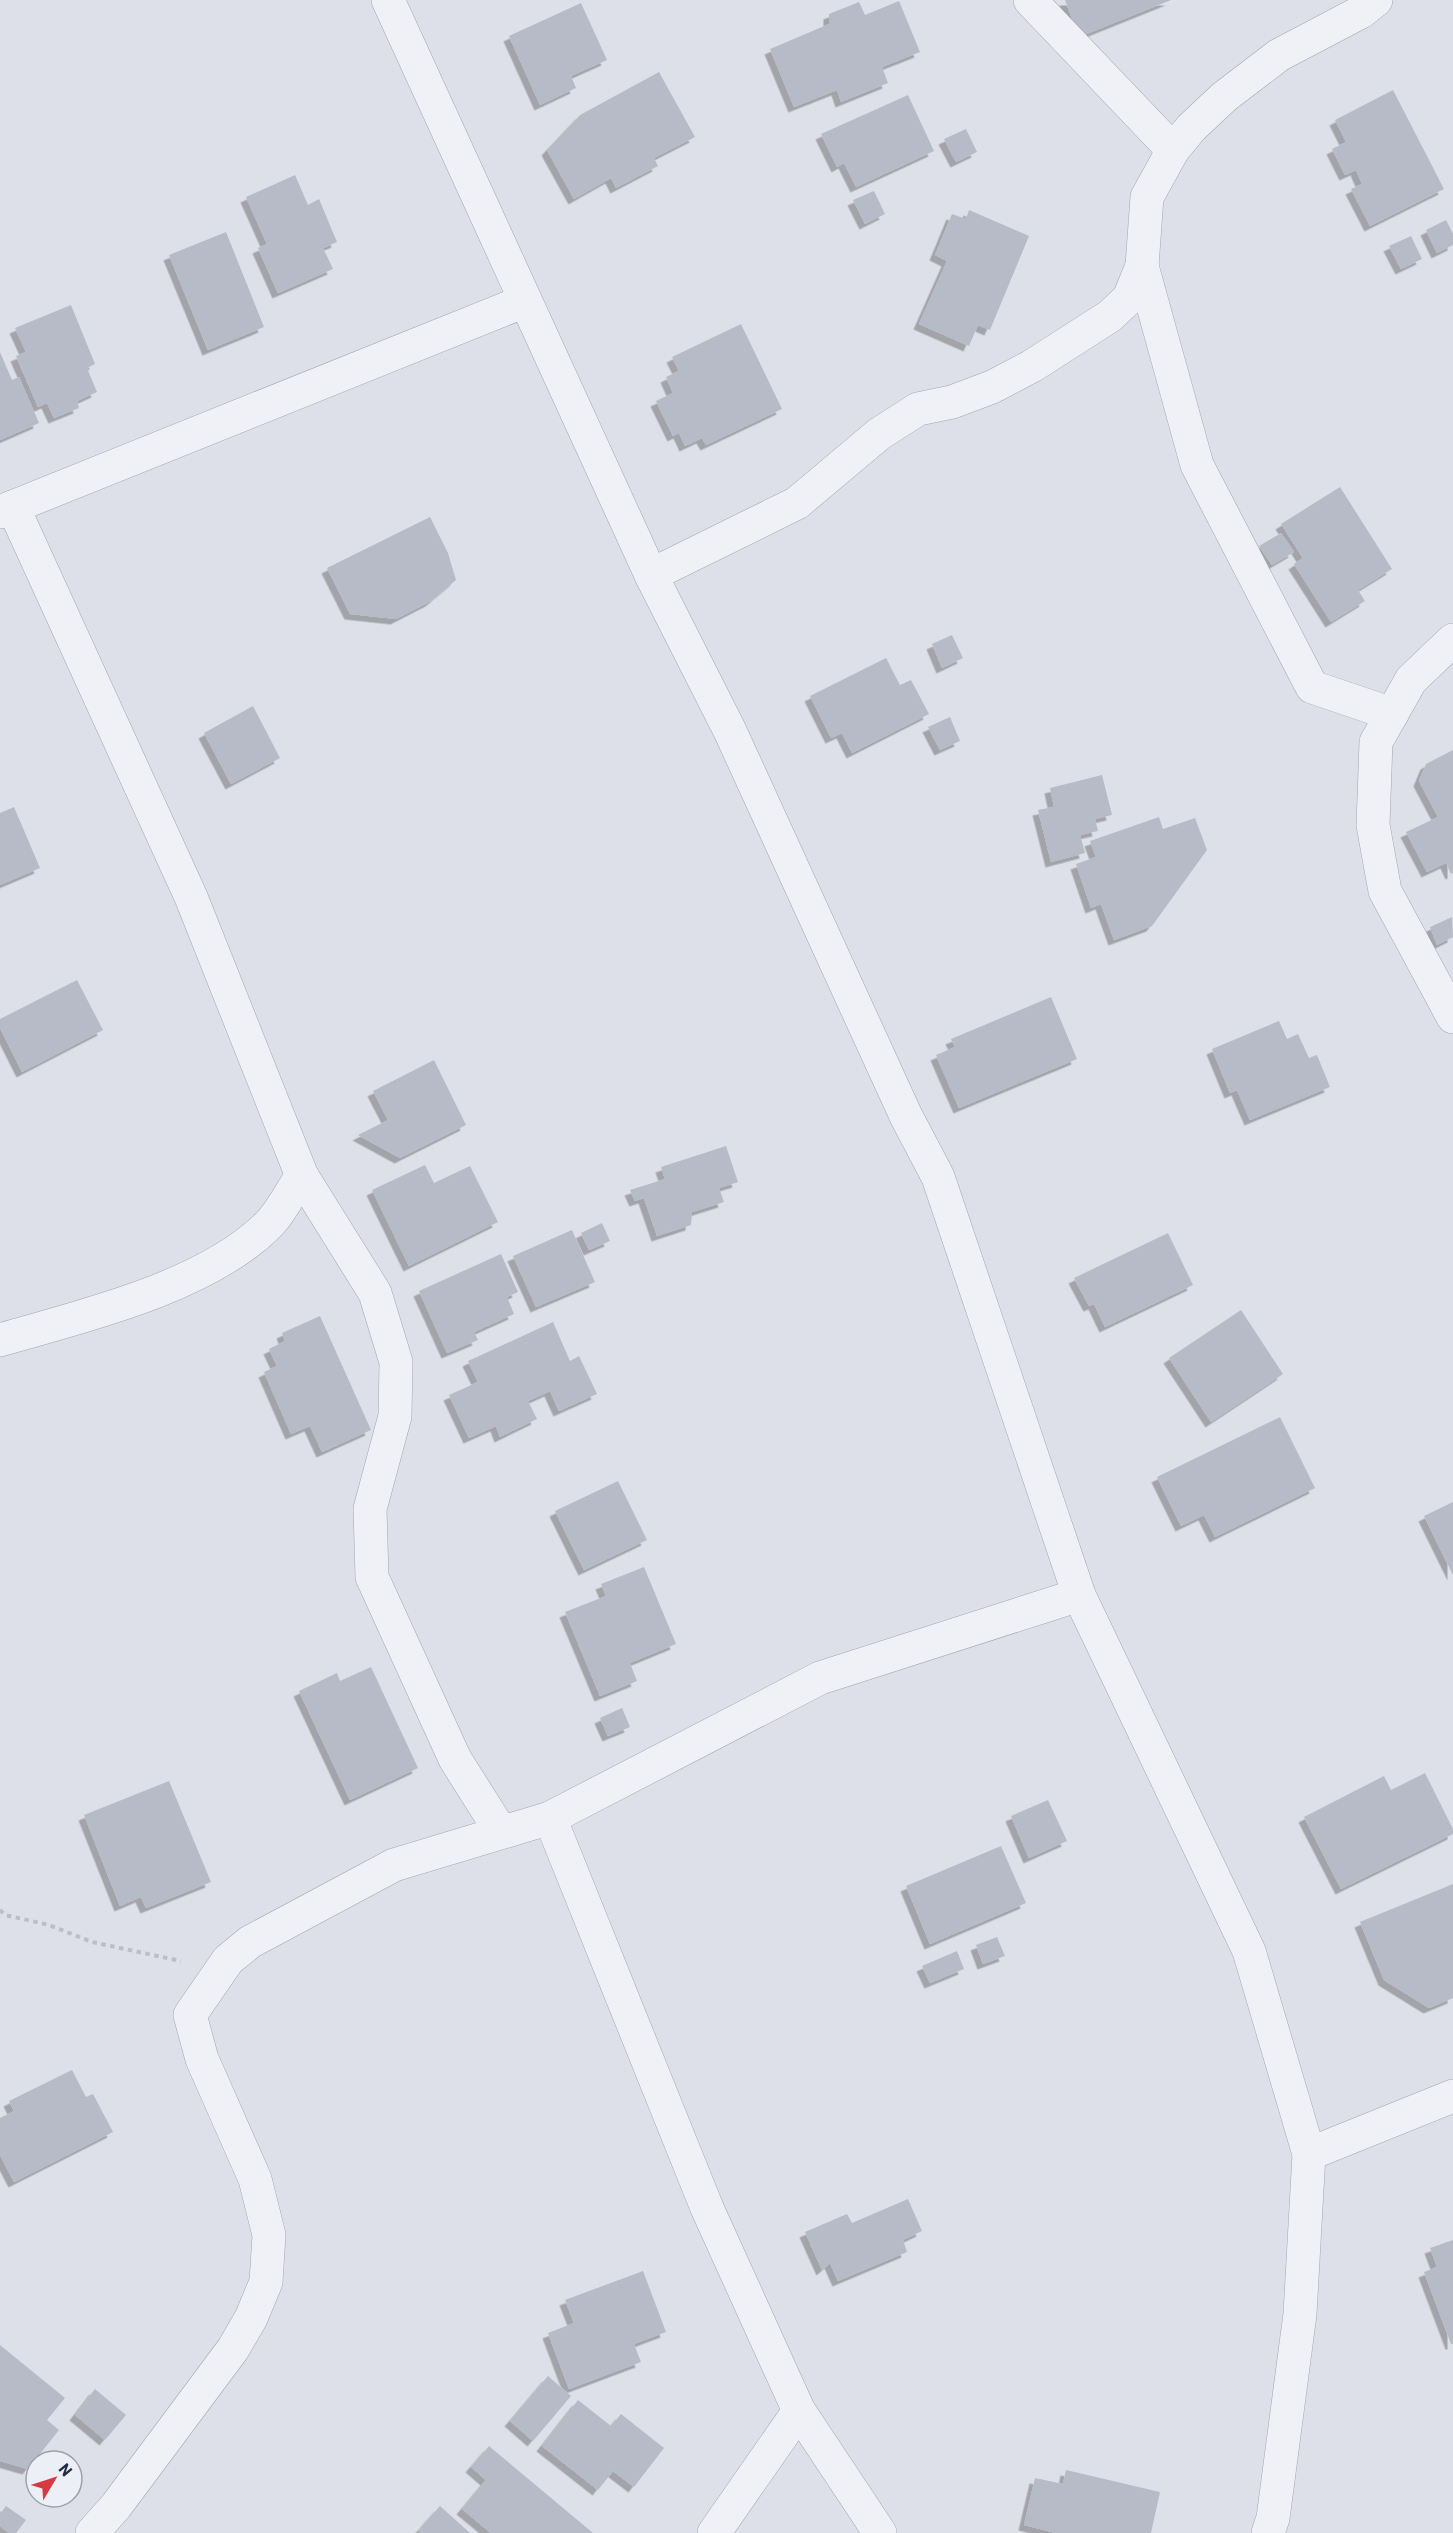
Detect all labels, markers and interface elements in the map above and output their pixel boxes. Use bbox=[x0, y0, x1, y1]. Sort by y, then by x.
north arrow bbox=[24, 2449, 84, 2509]
text: N bbox=[55, 2459, 77, 2479]

